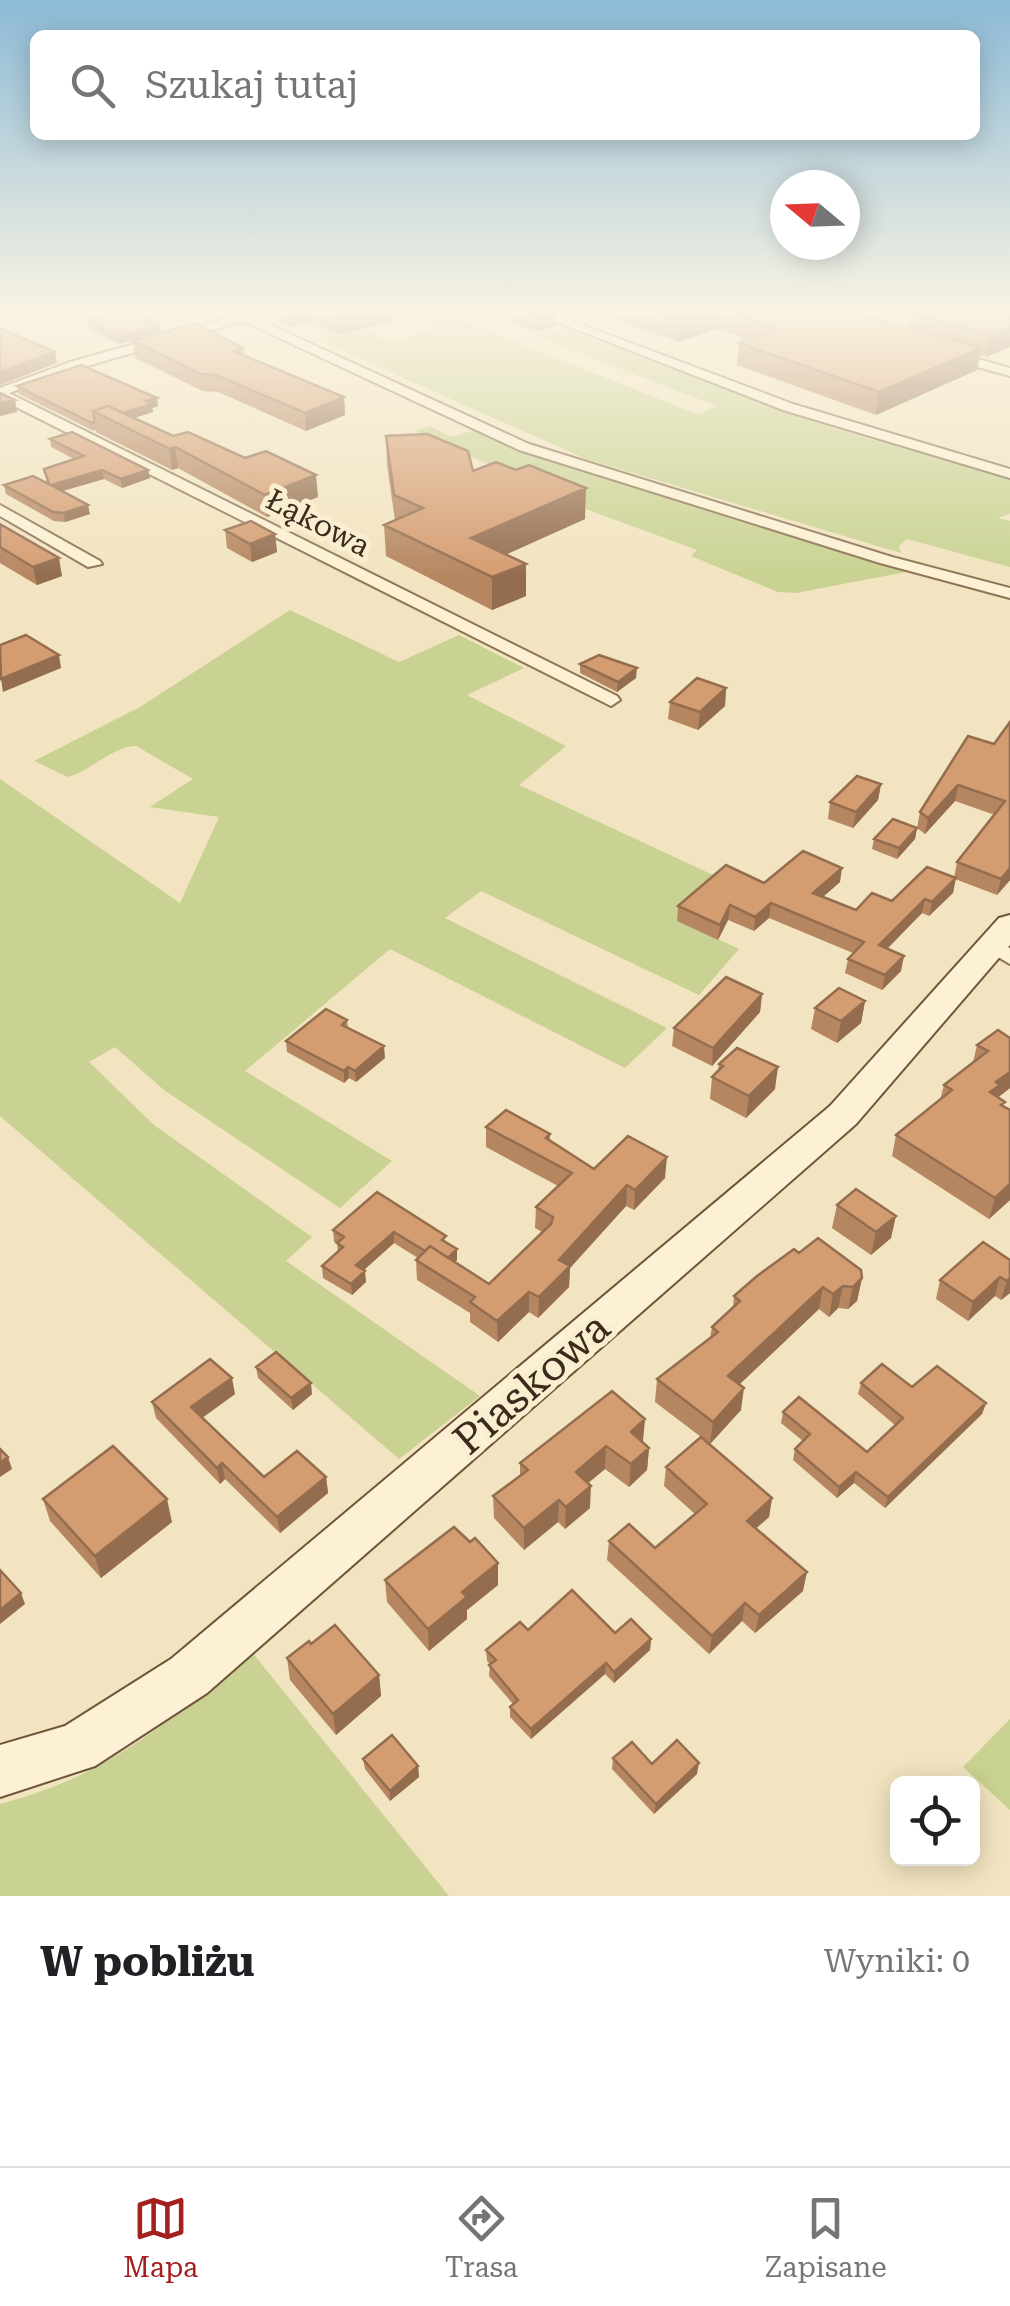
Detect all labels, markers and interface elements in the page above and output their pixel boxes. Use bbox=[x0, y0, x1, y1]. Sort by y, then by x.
search box bbox=[30, 30, 980, 140]
icon: search bbox=[65, 58, 120, 113]
text: Szukaj tutaj bbox=[145, 63, 358, 107]
north arrow bbox=[770, 170, 860, 260]
street label: Łąkowa bbox=[261, 482, 376, 564]
street label: Piaskowa bbox=[443, 1302, 619, 1464]
map controls bbox=[890, 1776, 980, 1866]
button: locate bbox=[890, 1776, 980, 1866]
text: W pobliżu bbox=[40, 1937, 254, 1986]
text: Wyniki: 0 bbox=[824, 1942, 970, 1980]
tab: Mapa bbox=[123, 2191, 198, 2284]
tab: Trasa bbox=[445, 2191, 518, 2284]
tab: Zapisane bbox=[765, 2191, 887, 2284]

